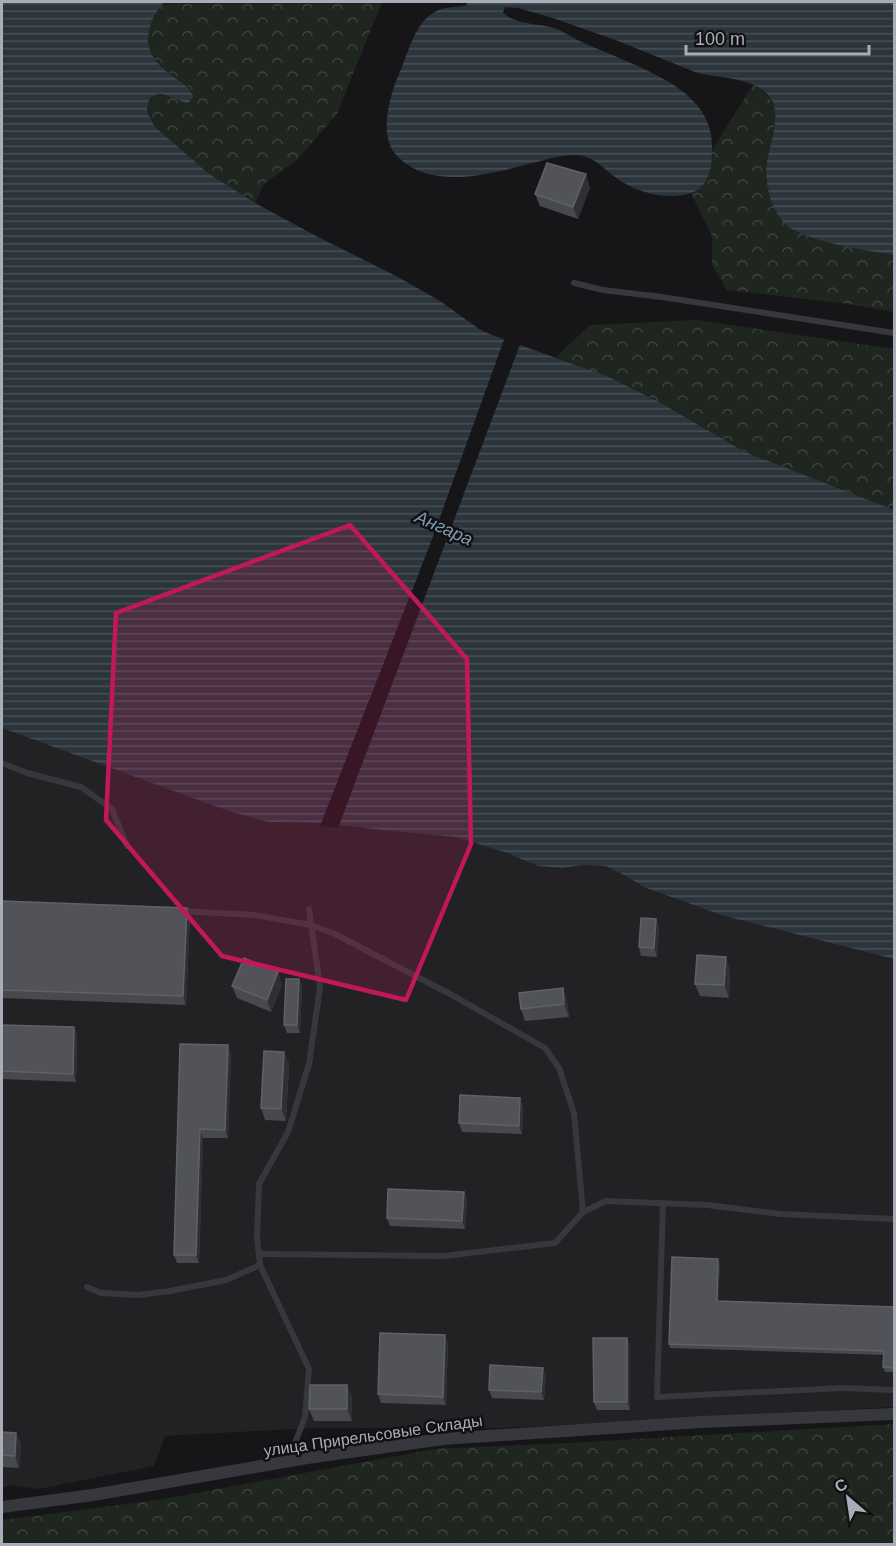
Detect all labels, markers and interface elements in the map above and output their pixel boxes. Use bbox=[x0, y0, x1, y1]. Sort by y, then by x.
scale bar bbox=[686, 18, 869, 56]
text: 100 m bbox=[695, 29, 745, 49]
water label: Ангара bbox=[411, 506, 476, 549]
street label: улица Прирельсовые Склады bbox=[262, 1412, 484, 1459]
north arrow bbox=[818, 1468, 878, 1528]
text: С bbox=[832, 1475, 851, 1496]

